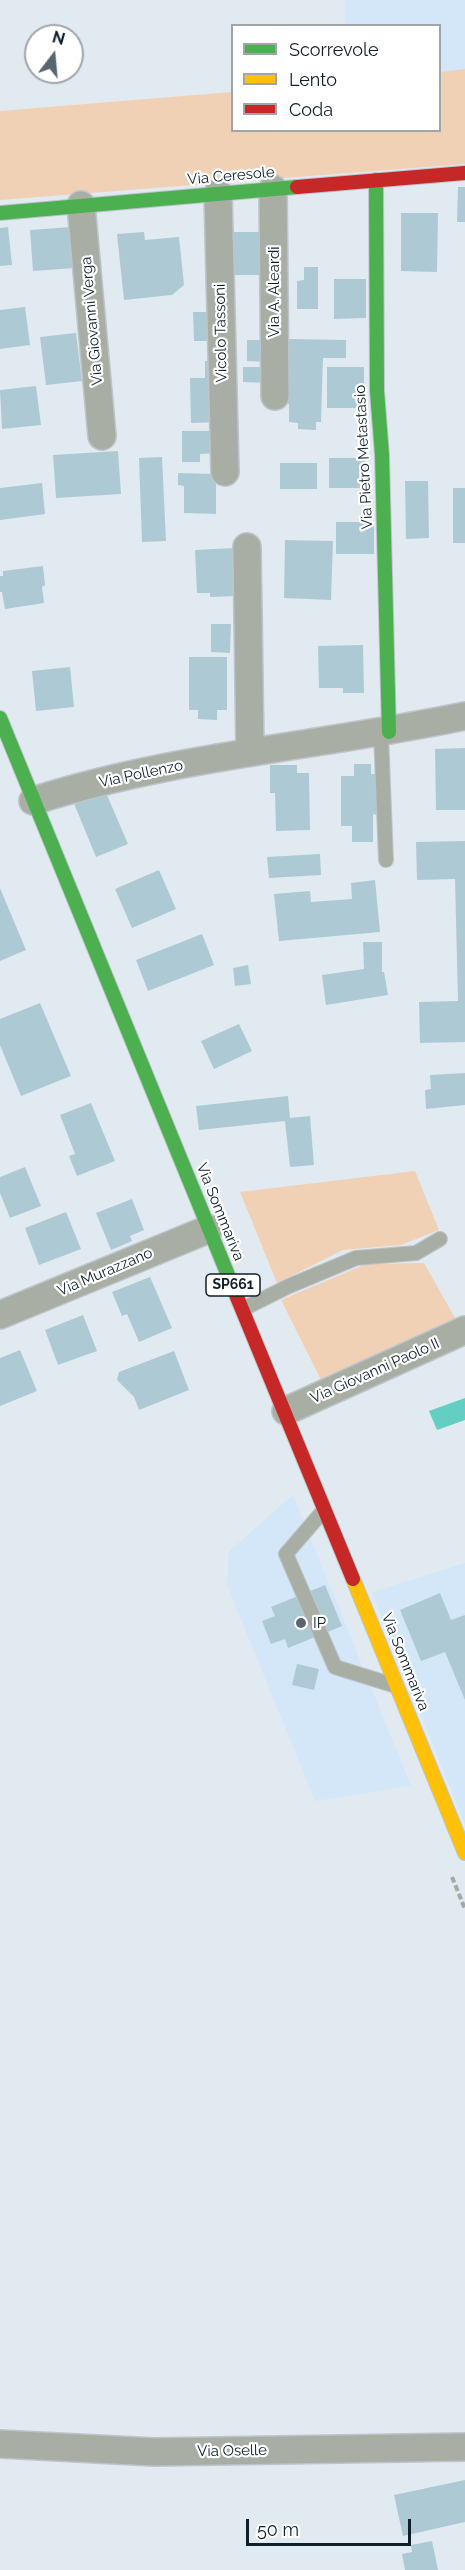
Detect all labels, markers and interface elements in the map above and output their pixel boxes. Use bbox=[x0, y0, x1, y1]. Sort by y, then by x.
north arrow bbox=[24, 24, 84, 84]
legend bbox=[231, 24, 441, 132]
text: N bbox=[50, 27, 67, 49]
text: Scorrevole bbox=[289, 39, 379, 60]
text: Lento bbox=[289, 69, 337, 90]
text: Coda bbox=[289, 99, 333, 120]
street label: Via Ceresole bbox=[187, 163, 275, 189]
street label: Via A. Aleardi bbox=[265, 246, 283, 338]
street label: Via Giovanni Verga bbox=[77, 256, 107, 386]
street label: Vicolo Tassoni bbox=[211, 284, 231, 382]
street label: Via Pietro Metastasio bbox=[351, 384, 377, 530]
street label: Via Pollenzo bbox=[97, 756, 185, 792]
street label: Via Sommariva bbox=[192, 1161, 248, 1263]
street label: Via Murazzano bbox=[55, 1244, 155, 1300]
road number: SP661 bbox=[206, 1274, 260, 1296]
street label: Via Giovanni Paolo II bbox=[308, 1334, 442, 1408]
street label: Via Sommariva bbox=[377, 1611, 433, 1713]
place label: IP bbox=[313, 1614, 326, 1632]
marker: IP bbox=[294, 1616, 308, 1630]
street label: Via Oselle bbox=[197, 2441, 267, 2461]
scale bar bbox=[249, 2507, 414, 2545]
text: 50 m bbox=[257, 2519, 299, 2540]

